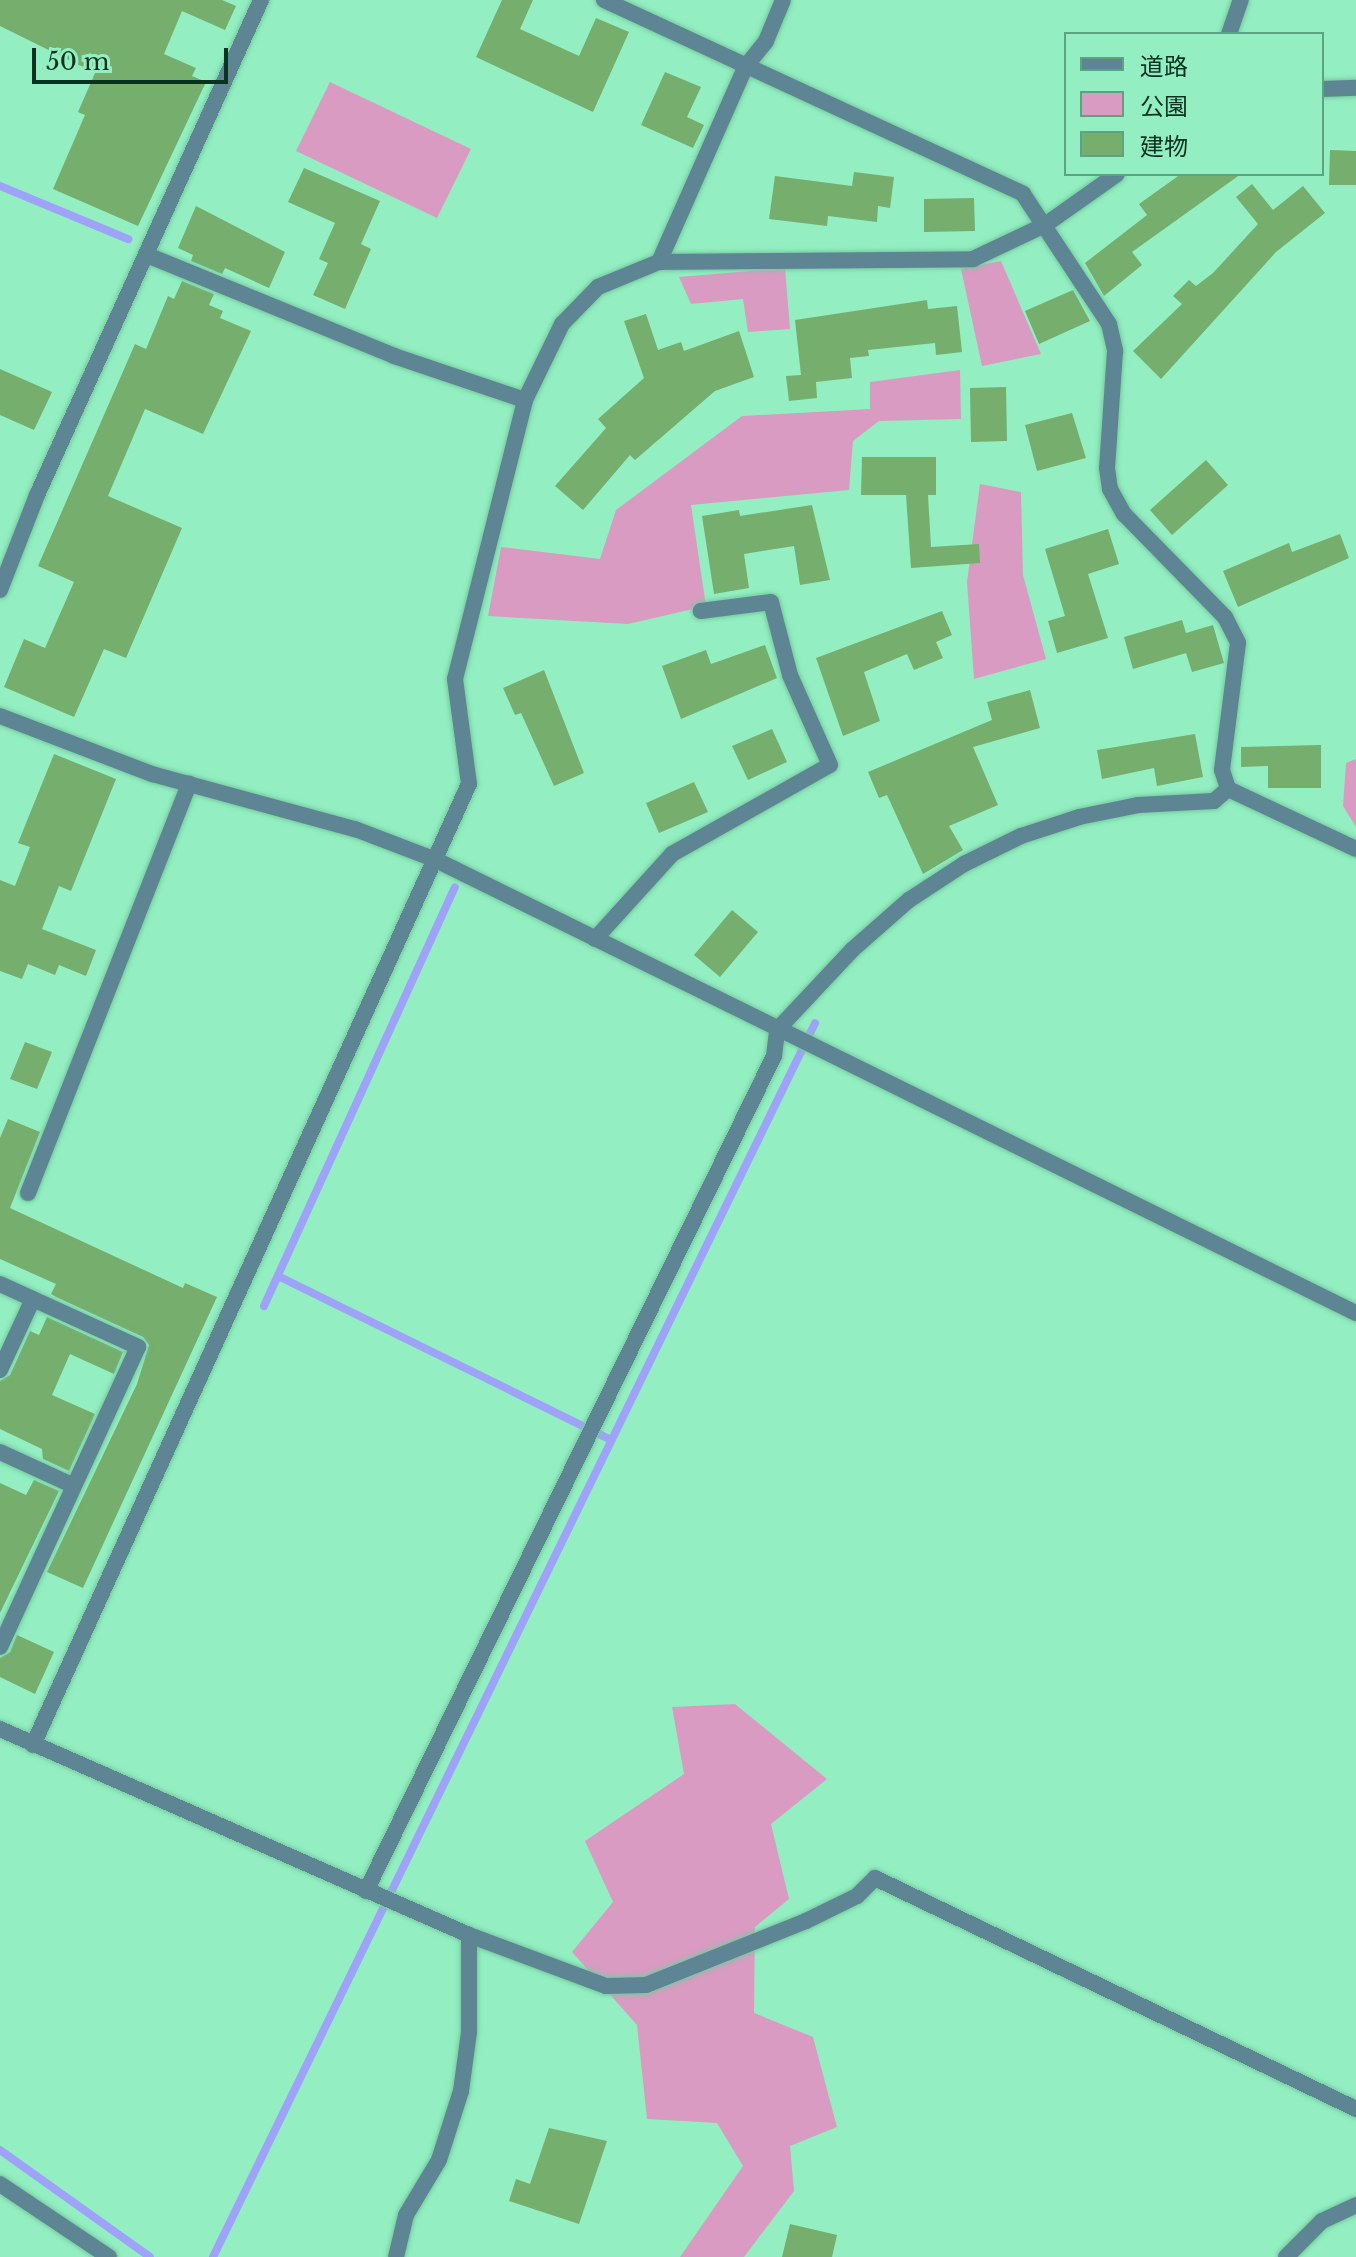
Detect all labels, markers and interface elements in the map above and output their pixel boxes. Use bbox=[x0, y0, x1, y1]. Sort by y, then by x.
scale bar bbox=[36, 32, 232, 82]
legend bbox=[1064, 32, 1324, 176]
text: 50 m bbox=[46, 47, 109, 76]
text: 道路 bbox=[1140, 52, 1188, 81]
text: 公園 bbox=[1140, 92, 1188, 121]
text: 建物 bbox=[1140, 132, 1188, 161]

